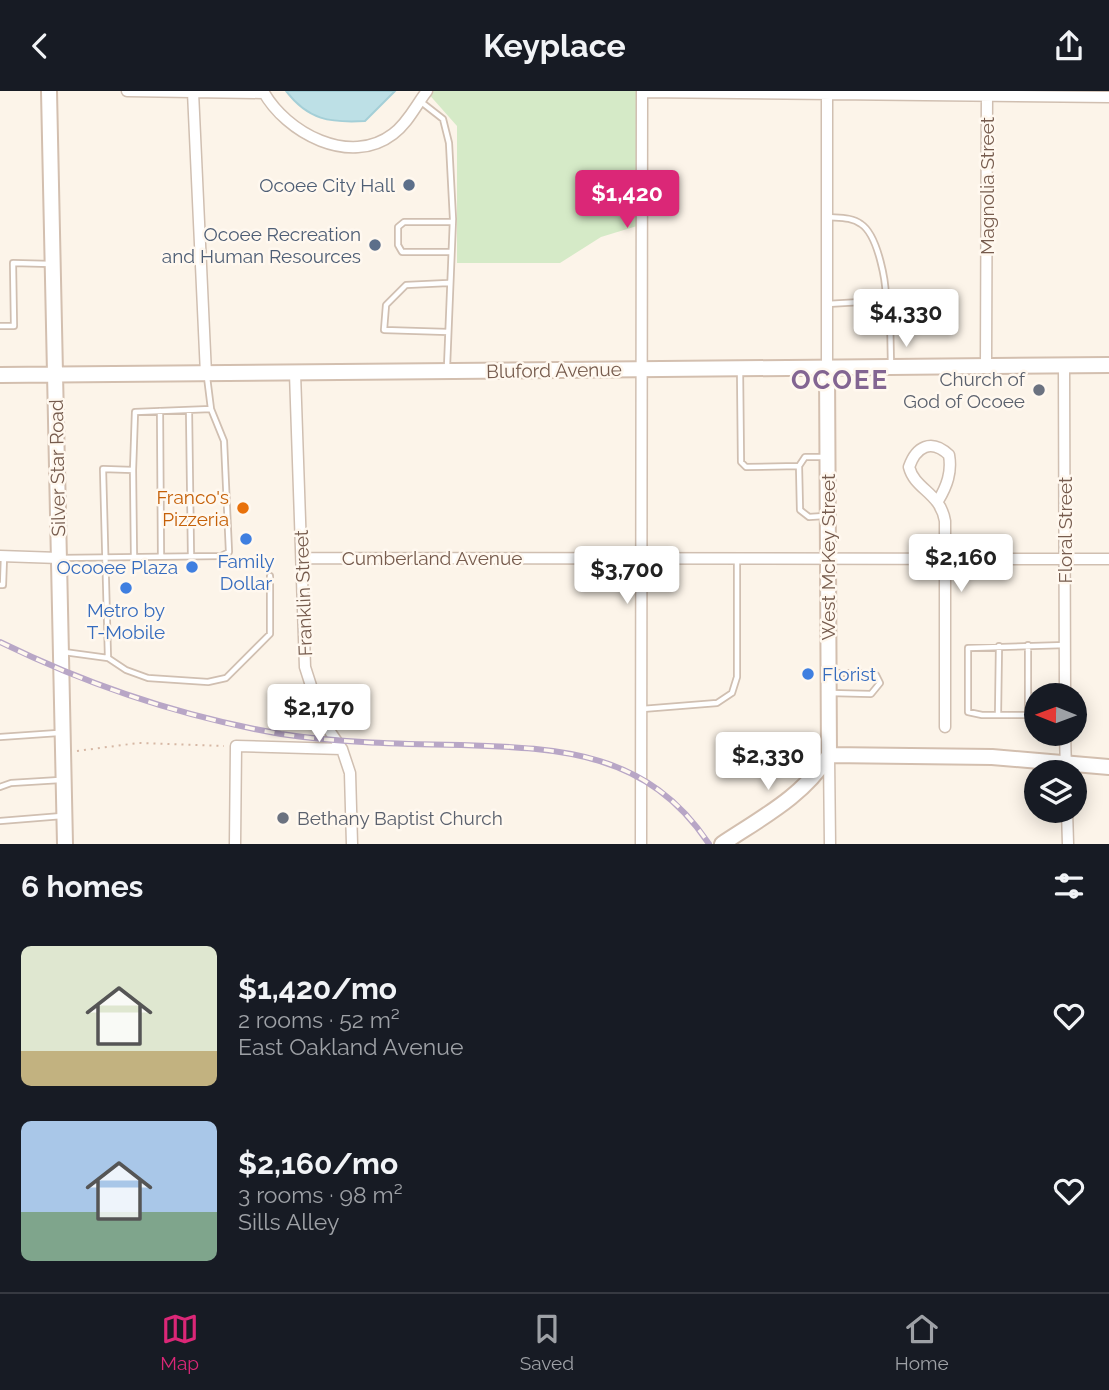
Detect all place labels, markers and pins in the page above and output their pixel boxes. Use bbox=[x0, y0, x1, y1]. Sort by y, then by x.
pin: $1,420 bbox=[570, 171, 684, 230]
place label: Ocoee City Hall bbox=[259, 174, 396, 196]
marker: Ocoee City Hall bbox=[401, 177, 417, 193]
place label: Ocoee Recreation and Human Resources bbox=[162, 223, 361, 267]
marker: Ocoee Recreation and Human Resources bbox=[367, 237, 383, 253]
pin: $4,330 bbox=[849, 289, 963, 349]
place label: Church of God of Ocoee bbox=[903, 368, 1026, 412]
marker: Church of God of Ocoee bbox=[1031, 382, 1047, 398]
place label: Franco's Pizzeria bbox=[156, 486, 229, 530]
marker: Franco's Pizzeria bbox=[235, 500, 251, 516]
marker: Family Dollar bbox=[238, 531, 254, 547]
pin: $2,160 bbox=[904, 535, 1018, 594]
pin: $3,700 bbox=[570, 547, 684, 606]
place label: Family Dollar bbox=[217, 550, 275, 594]
place label: Ocooee Plaza bbox=[57, 556, 178, 578]
marker: Ocooee Plaza bbox=[184, 559, 200, 575]
marker: Metro by T-Mobile bbox=[118, 580, 134, 596]
place label: Metro by T-Mobile bbox=[87, 599, 165, 643]
place label: Florist bbox=[822, 663, 877, 685]
marker: Florist bbox=[800, 666, 816, 682]
pin: $2,170 bbox=[262, 685, 376, 744]
pin: $2,330 bbox=[711, 733, 825, 792]
place label: Bethany Baptist Church bbox=[297, 807, 503, 829]
marker: Bethany Baptist Church bbox=[275, 810, 291, 826]

